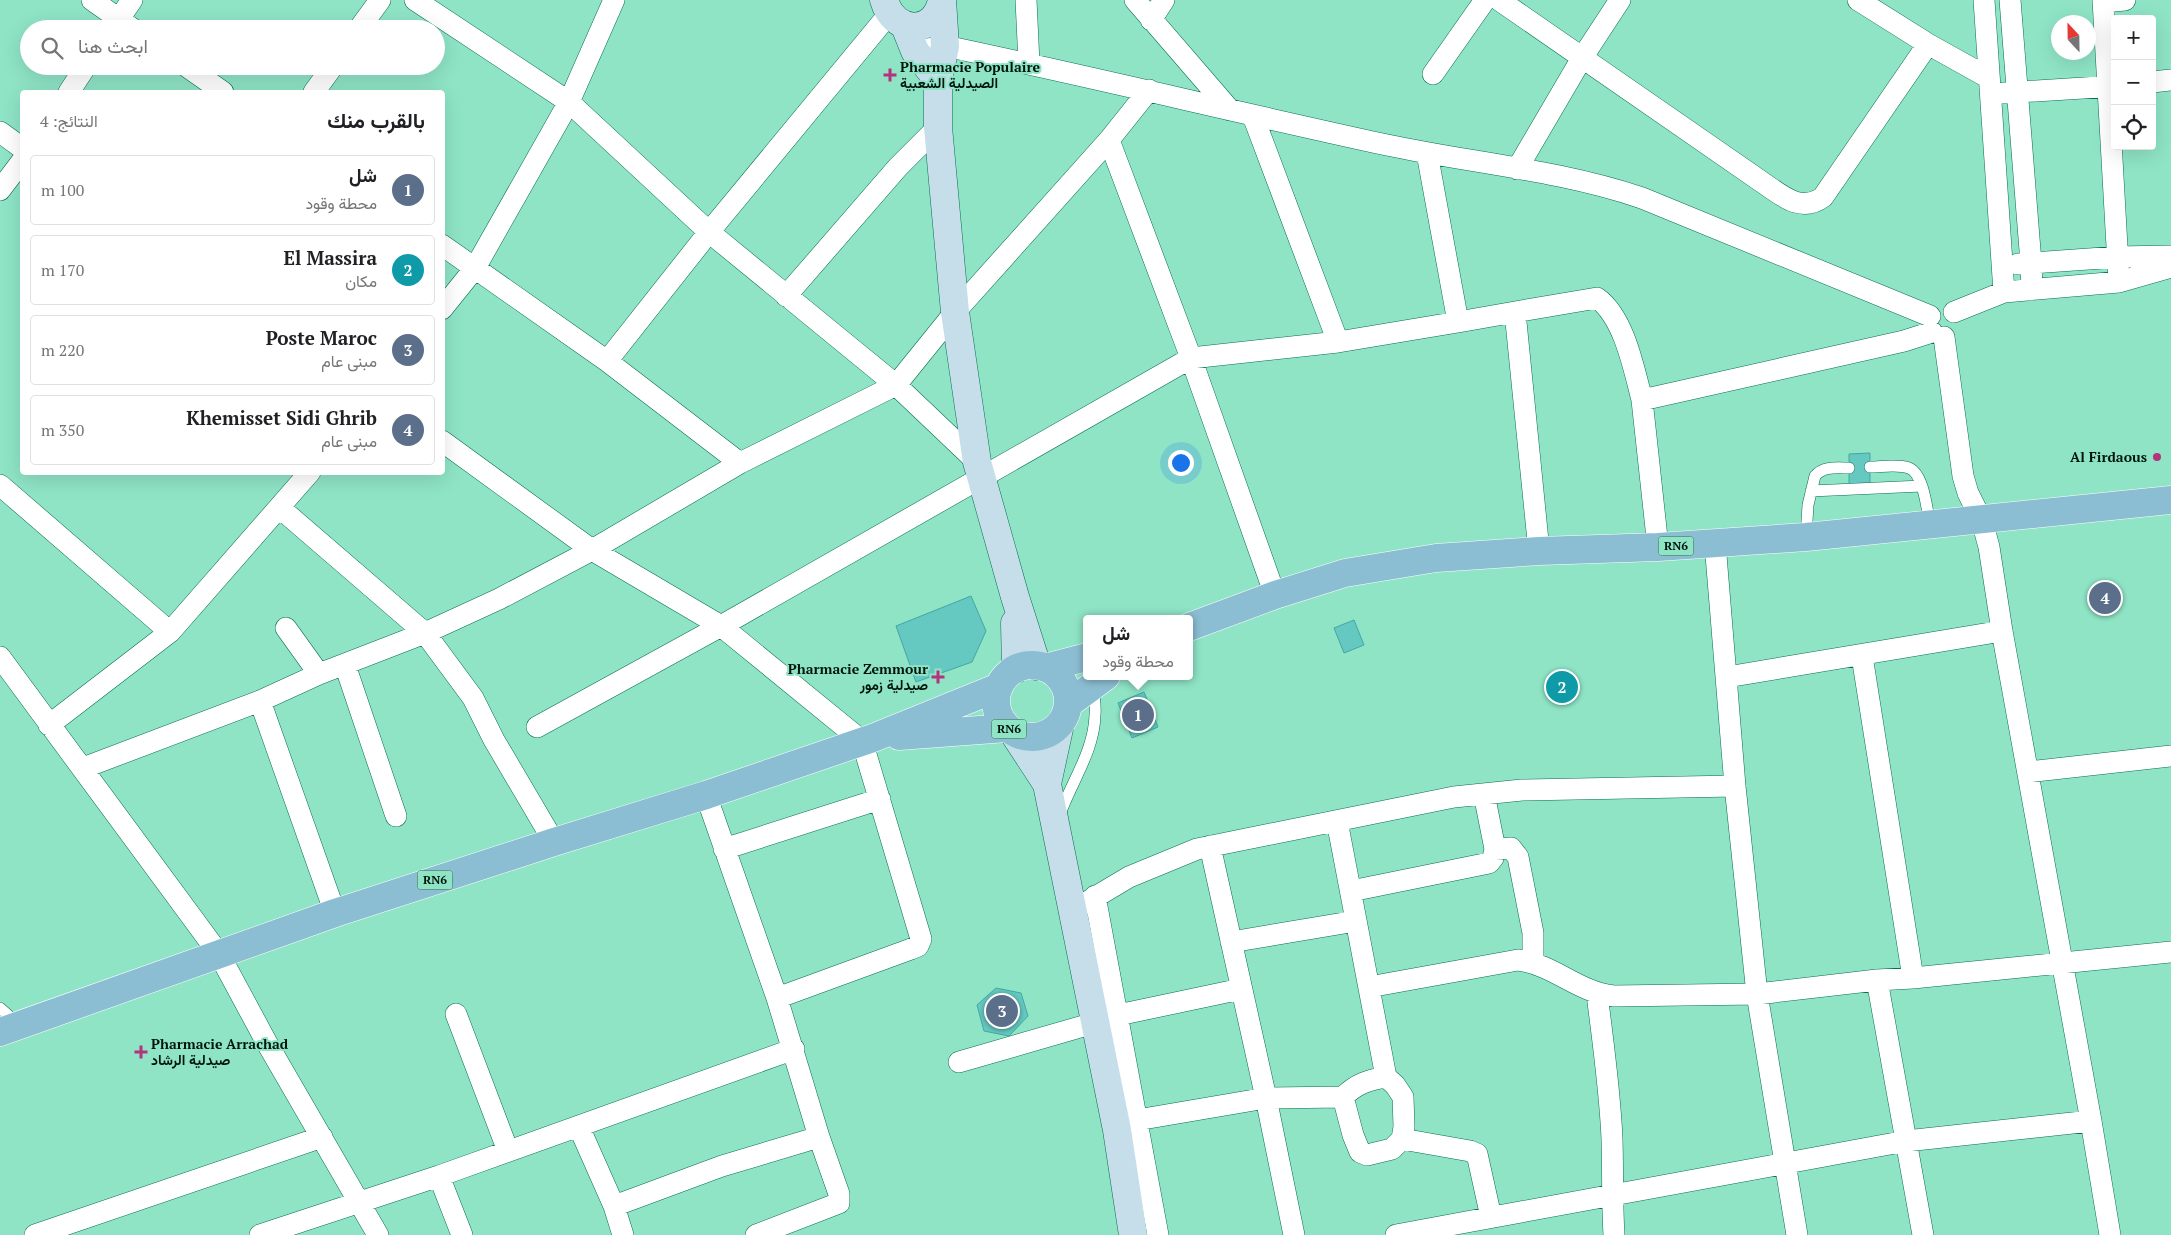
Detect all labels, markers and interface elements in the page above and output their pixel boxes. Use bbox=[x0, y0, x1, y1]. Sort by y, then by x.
north arrow bbox=[2051, 15, 2096, 60]
map controls bbox=[2111, 15, 2156, 150]
button: + bbox=[2111, 15, 2156, 60]
search box bbox=[20, 20, 445, 75]
text: ابحث هنا bbox=[78, 33, 148, 58]
icon: search bbox=[38, 34, 66, 62]
place label: Pharmacie Populaire الصيدلية الشعبية bbox=[900, 57, 1040, 92]
button: − bbox=[2111, 60, 2156, 105]
marker: Pharmacie Populaire الصيدلية الشعبية bbox=[884, 69, 896, 81]
button: locate bbox=[2111, 105, 2156, 150]
text: بالقرب منك bbox=[327, 106, 425, 134]
text: النتائج: 4 bbox=[40, 110, 98, 132]
text: شل bbox=[349, 162, 377, 187]
text: 100 m bbox=[41, 179, 84, 201]
text: 1 bbox=[403, 179, 413, 201]
text: محطة وقود bbox=[305, 192, 377, 214]
text: El Massira bbox=[284, 245, 377, 270]
text: 170 m bbox=[41, 259, 84, 281]
text: 2 bbox=[403, 259, 413, 281]
text: مكان bbox=[345, 270, 377, 292]
text: Poste Maroc bbox=[266, 325, 377, 350]
text: 220 m bbox=[41, 339, 84, 361]
text: 3 bbox=[403, 339, 413, 361]
text: مبنى عام bbox=[321, 350, 377, 372]
text: Khemisset Sidi Ghrib bbox=[186, 405, 377, 430]
text: 350 m bbox=[41, 419, 84, 441]
text: 4 bbox=[403, 419, 413, 441]
text: مبنى عام bbox=[321, 430, 377, 452]
place label: Al Firdaous bbox=[2070, 447, 2147, 466]
your location bbox=[1168, 450, 1194, 476]
marker: Al Firdaous bbox=[2151, 451, 2163, 463]
road number: RN6 bbox=[1658, 536, 1694, 556]
pin: 4 bbox=[2089, 579, 2121, 617]
popup bbox=[1083, 615, 1193, 680]
text: شل bbox=[1102, 620, 1130, 645]
text: محطة وقود bbox=[1102, 650, 1174, 672]
place label: Pharmacie Zemmour صيدلية زمور bbox=[788, 659, 928, 694]
pin: 2 bbox=[1546, 668, 1578, 706]
marker: Pharmacie Zemmour صيدلية زمور bbox=[932, 671, 944, 683]
pin: 1 bbox=[1122, 696, 1154, 734]
road number: RN6 bbox=[992, 720, 1026, 739]
road number: RN6 bbox=[418, 870, 452, 890]
pin: 3 bbox=[986, 992, 1018, 1030]
place label: Pharmacie Arrachad صيدلية الرشاد bbox=[151, 1034, 289, 1069]
marker: Pharmacie Arrachad صيدلية الرشاد bbox=[135, 1046, 147, 1058]

